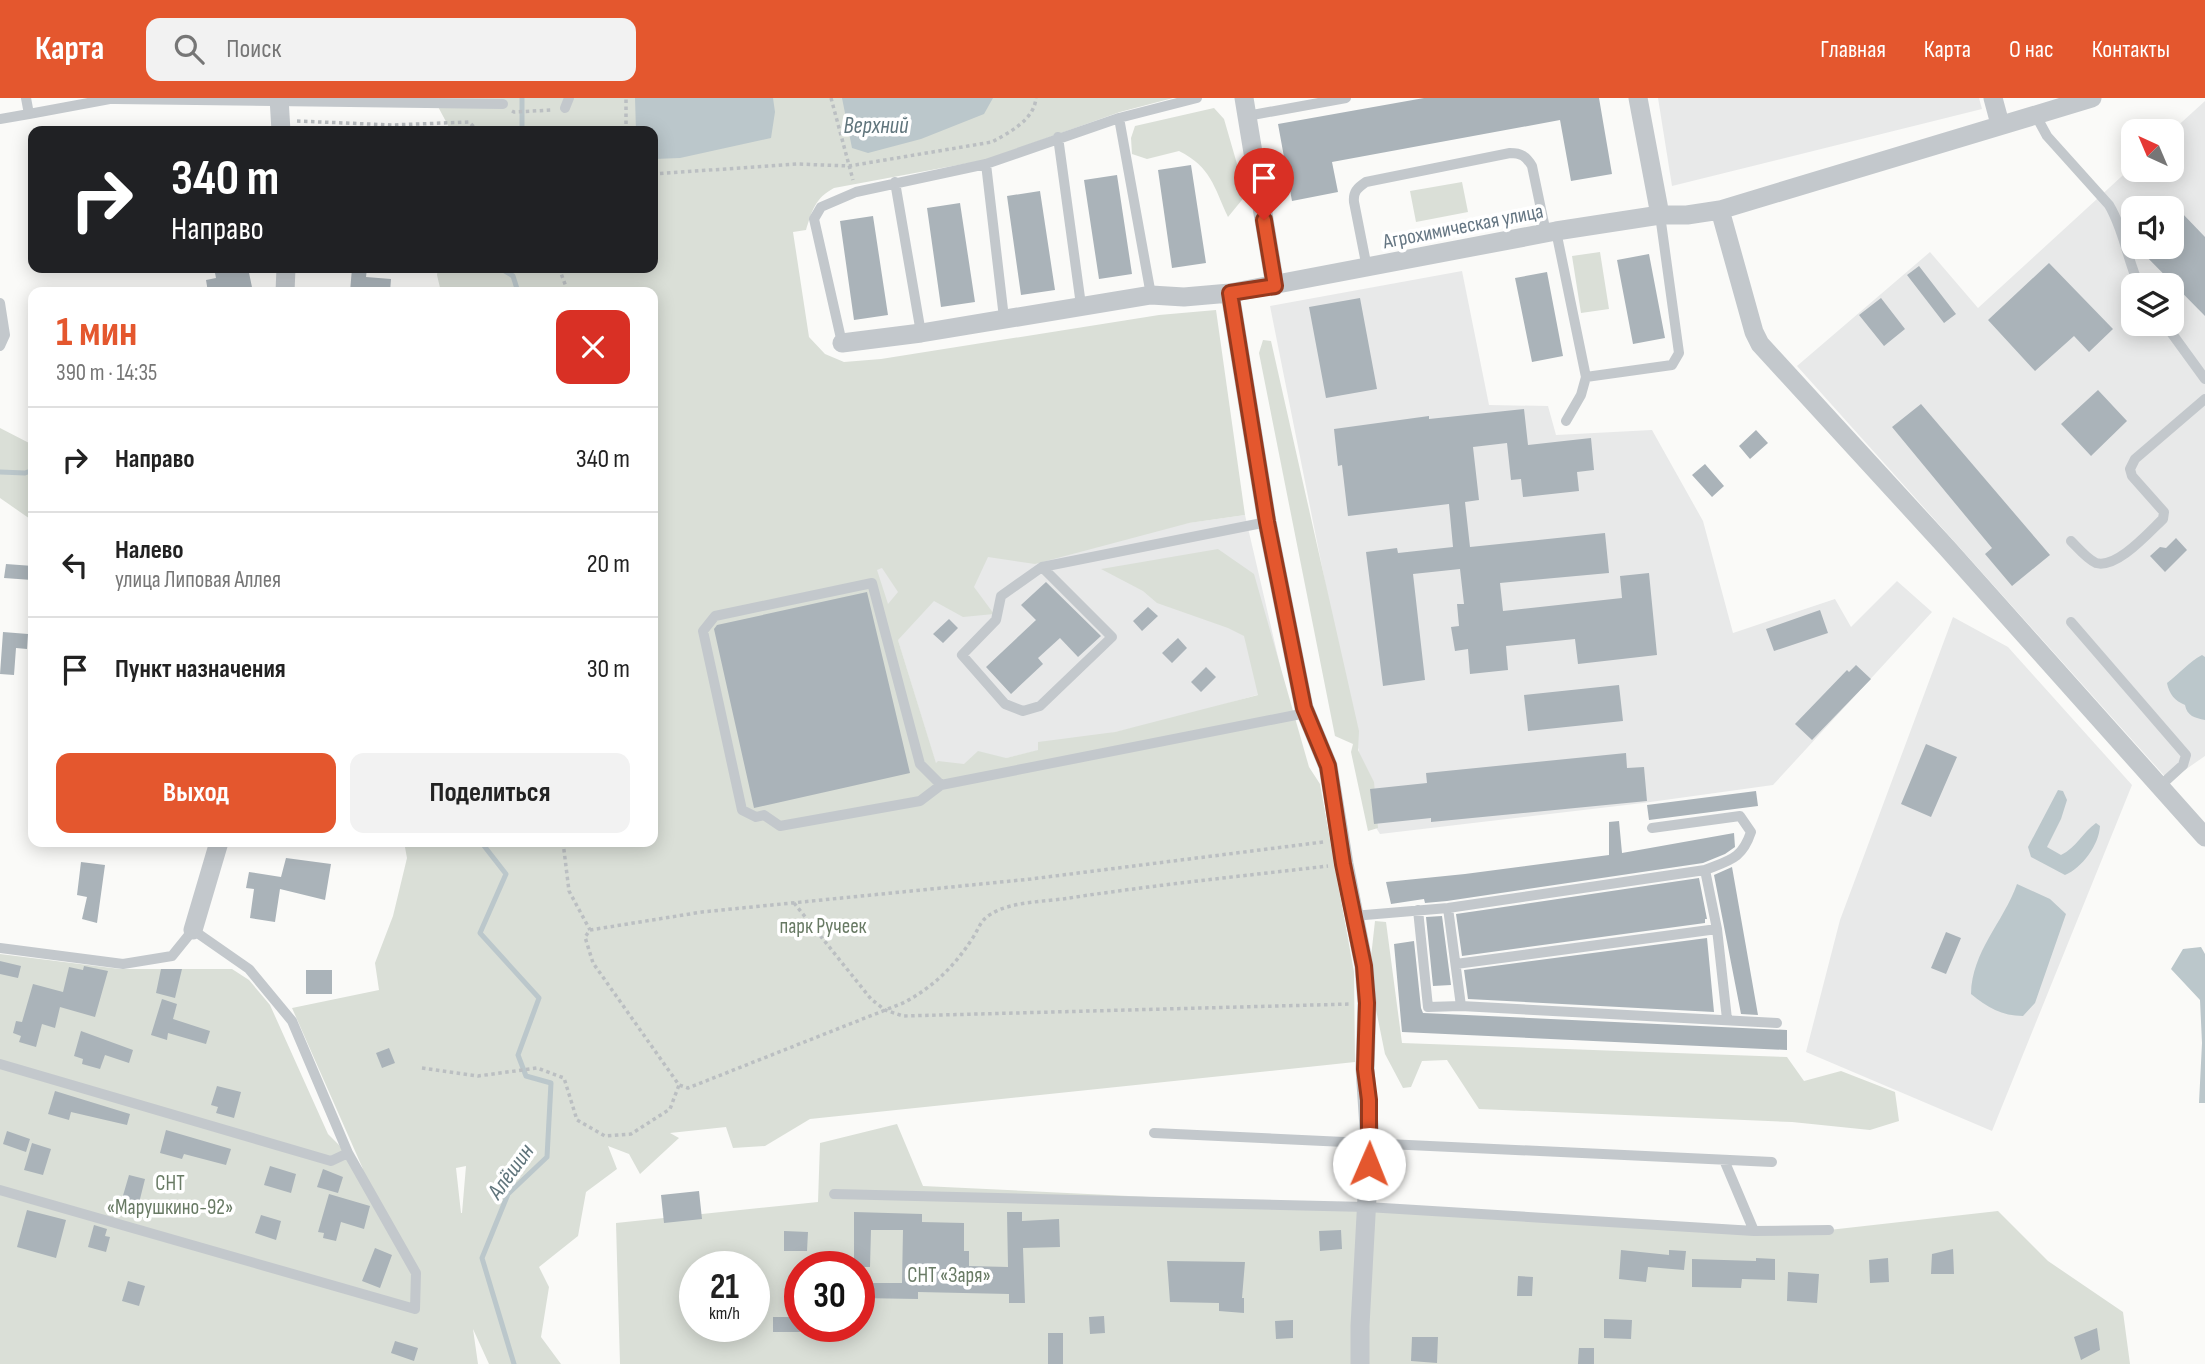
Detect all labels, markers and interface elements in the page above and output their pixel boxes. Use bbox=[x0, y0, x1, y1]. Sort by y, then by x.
search box bbox=[146, 18, 636, 81]
text: Карта bbox=[35, 29, 104, 69]
icon: search bbox=[170, 30, 208, 68]
text: Поиск bbox=[226, 34, 281, 65]
text: Главная bbox=[1820, 35, 1886, 64]
text: Карта bbox=[1924, 35, 1971, 64]
text: О нас bbox=[2009, 35, 2054, 64]
text: Контакты bbox=[2092, 35, 2170, 64]
water label: Верхний bbox=[844, 112, 909, 140]
north arrow bbox=[2121, 119, 2184, 182]
map controls bbox=[2121, 119, 2184, 336]
pin bbox=[1234, 148, 1294, 220]
text: 340 m bbox=[171, 150, 279, 209]
icon: right bbox=[56, 154, 147, 245]
icon: arrive bbox=[1245, 159, 1283, 197]
button: sound bbox=[2121, 196, 2184, 259]
street label: Агрохимическая улица bbox=[1380, 199, 1545, 254]
text: Направо bbox=[171, 210, 264, 249]
button: layers bbox=[2121, 273, 2184, 336]
text: 1 мин bbox=[56, 307, 137, 358]
button: close bbox=[556, 310, 630, 384]
text: 390 m · 14:35 bbox=[56, 359, 157, 387]
icon: right bbox=[56, 441, 94, 479]
text: Направо bbox=[115, 444, 194, 475]
text: 340 m bbox=[576, 444, 630, 475]
text: Налево bbox=[115, 535, 184, 566]
icon: left bbox=[56, 546, 94, 584]
text: 20 m bbox=[587, 549, 630, 580]
text: улица Липовая Аллея bbox=[115, 566, 281, 594]
icon: arrive bbox=[56, 651, 94, 689]
text: Пункт назначения bbox=[115, 654, 286, 685]
text: 30 m bbox=[587, 654, 630, 685]
button: Выход bbox=[56, 753, 336, 833]
button: Поделиться bbox=[350, 753, 630, 833]
park label: парк Ручеек bbox=[779, 914, 867, 939]
position arrow bbox=[1332, 1127, 1406, 1201]
water label: Алёшин bbox=[481, 1138, 540, 1205]
park label: СНТ «Марушкино-92» bbox=[107, 1171, 233, 1220]
speed limit sign: 30 bbox=[784, 1251, 875, 1342]
park label: СНТ «Заря» bbox=[907, 1263, 991, 1288]
text: 21 bbox=[710, 1266, 739, 1309]
text: km/h bbox=[709, 1303, 740, 1324]

